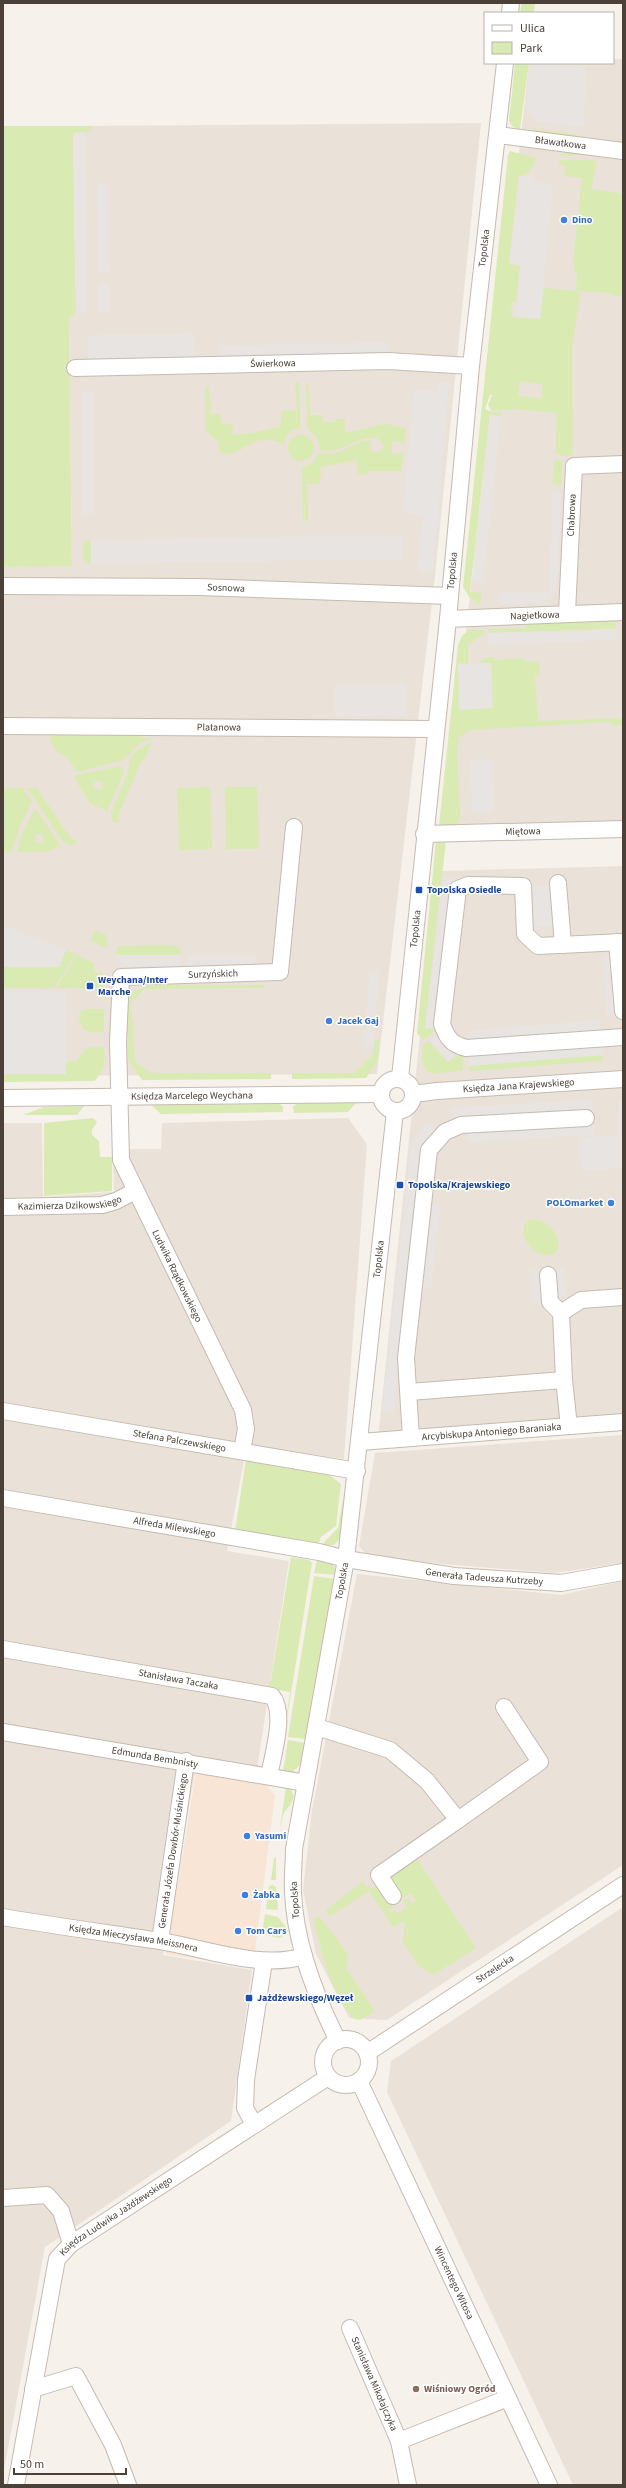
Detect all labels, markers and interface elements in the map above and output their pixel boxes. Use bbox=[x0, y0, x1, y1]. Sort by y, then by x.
legend bbox=[484, 12, 614, 64]
text: Ulica bbox=[520, 20, 545, 37]
text: Park bbox=[520, 40, 542, 57]
street label: Bławatkowa bbox=[534, 133, 587, 153]
place label: Dino bbox=[572, 213, 593, 227]
marker: Dino bbox=[559, 215, 569, 225]
street label: Topolska bbox=[475, 229, 493, 268]
street label: Świerkowa bbox=[250, 356, 296, 371]
street label: Chabrowa bbox=[564, 493, 580, 537]
street label: Topolska bbox=[444, 551, 461, 590]
street label: Sosnowa bbox=[207, 580, 245, 596]
street label: Nagietkowa bbox=[510, 608, 560, 624]
street label: Platanowa bbox=[197, 720, 241, 735]
street label: Miętowa bbox=[505, 824, 541, 839]
place label: Topolska Osiedle bbox=[427, 883, 502, 897]
marker: Topolska Osiedle bbox=[414, 885, 424, 895]
street label: Topolska bbox=[407, 909, 425, 948]
street label: Surzyńskich bbox=[188, 966, 238, 982]
place label: Weychana/Inter Marche bbox=[98, 973, 168, 999]
marker: Weychana/Inter Marche bbox=[85, 981, 95, 991]
place label: Jacek Gaj bbox=[337, 1014, 379, 1028]
marker: Jacek Gaj bbox=[324, 1016, 334, 1026]
street label: Księdza Jana Krajewskiego bbox=[462, 1075, 575, 1096]
street label: Księdza Marcelego Weychana bbox=[131, 1088, 253, 1104]
place label: Topolska/Krajewskiego bbox=[408, 1178, 511, 1192]
marker: Topolska/Krajewskiego bbox=[395, 1180, 405, 1190]
street label: Kazimierza Dzikowskiego bbox=[17, 1192, 124, 1214]
place label: POLOmarket bbox=[547, 1196, 603, 1210]
marker: POLOmarket bbox=[606, 1198, 616, 1208]
street label: Ludwika Rządkowskiego bbox=[148, 1227, 206, 1325]
street label: Topolska bbox=[370, 1240, 388, 1279]
street label: Arcybiskupa Antoniego Baraniaka bbox=[421, 1420, 562, 1444]
street label: Stefana Palczewskiego bbox=[132, 1426, 227, 1456]
street label: Alfreda Milewskiego bbox=[132, 1513, 217, 1541]
street label: Topolska bbox=[332, 1561, 352, 1601]
street label: Generała Tadeusza Kutrzeby bbox=[424, 1565, 544, 1589]
street label: Stanisława Taczaka bbox=[137, 1666, 219, 1693]
street label: Edmunda Bembnisty bbox=[111, 1743, 199, 1772]
street label: Generała Józefa Dowbór-Muśnickiego bbox=[155, 1772, 191, 1930]
place label: Yasumi bbox=[254, 1829, 286, 1843]
marker: Yasumi bbox=[242, 1831, 252, 1841]
street label: Topolska bbox=[287, 1881, 303, 1919]
place label: Żabka bbox=[253, 1888, 280, 1902]
marker: Żabka bbox=[240, 1890, 250, 1900]
street label: Księdza Mieczysława Meissnera bbox=[68, 1921, 199, 1956]
place label: Tom Cars bbox=[246, 1924, 287, 1938]
marker: Tom Cars bbox=[233, 1926, 243, 1936]
street label: Strzelecka bbox=[473, 1951, 517, 1987]
place label: Jażdżewskiego/Węzeł bbox=[257, 1991, 354, 2005]
marker: Jażdżewskiego/Węzeł bbox=[244, 1993, 254, 2003]
street label: Księdza Ludwika Jażdżewskiego bbox=[56, 2173, 175, 2259]
street label: Wincentego Witosa bbox=[431, 2244, 477, 2322]
street label: Stanisława Mikołajczyka bbox=[348, 2335, 401, 2433]
place label: Wiśniowy Ogród bbox=[424, 2382, 496, 2396]
marker: Wiśniowy Ogród bbox=[411, 2384, 421, 2394]
scale bar bbox=[14, 2450, 126, 2476]
text: 50 m bbox=[20, 2456, 44, 2473]

